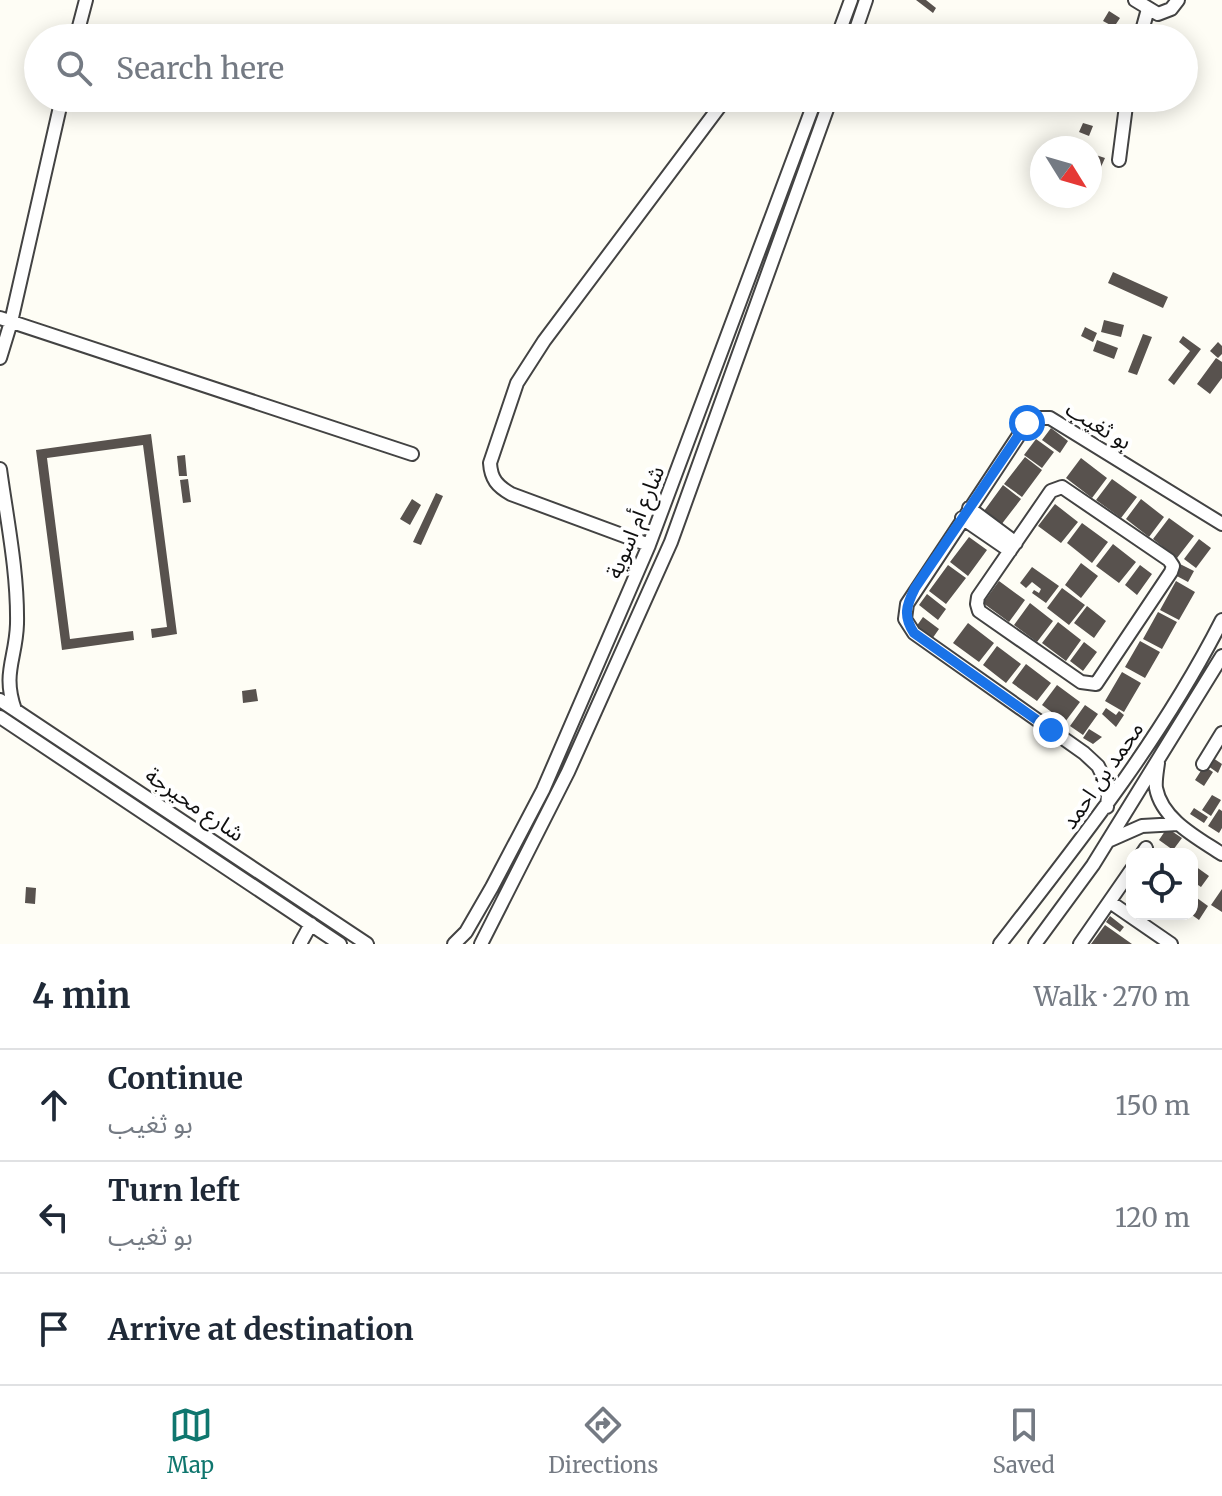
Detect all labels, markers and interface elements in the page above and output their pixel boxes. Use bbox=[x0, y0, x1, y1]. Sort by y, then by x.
search box bbox=[24, 24, 1198, 112]
icon: search bbox=[52, 46, 96, 90]
text: Search here bbox=[116, 49, 284, 87]
north arrow bbox=[1030, 136, 1102, 208]
street label: بو ثغيب bbox=[1061, 395, 1137, 455]
route start bbox=[1009, 405, 1045, 441]
street label: شارع أم اسوية bbox=[600, 461, 673, 584]
route end bbox=[1033, 712, 1069, 748]
street label: محمد بن احمد bbox=[1055, 716, 1149, 834]
street label: شارع محيرجة bbox=[139, 761, 250, 850]
map controls bbox=[1126, 848, 1198, 920]
button: locate bbox=[1126, 848, 1198, 920]
text: 4 min bbox=[32, 975, 130, 1017]
text: Walk · 270 m bbox=[1034, 980, 1190, 1013]
text: Continue bbox=[108, 1059, 243, 1097]
icon: ahead bbox=[32, 1083, 76, 1127]
text: 150 m bbox=[1116, 1089, 1190, 1122]
text: بو ثغيب bbox=[108, 1107, 193, 1140]
text: Turn left bbox=[108, 1171, 240, 1209]
icon: left bbox=[32, 1195, 76, 1239]
text: 120 m bbox=[1115, 1201, 1190, 1234]
text: بو ثغيب bbox=[108, 1219, 193, 1252]
icon: arrive bbox=[32, 1307, 76, 1351]
text: Arrive at destination bbox=[108, 1310, 414, 1348]
tab: Map bbox=[167, 1403, 214, 1479]
tab: Directions bbox=[548, 1403, 658, 1479]
tab: Saved bbox=[993, 1403, 1055, 1479]

